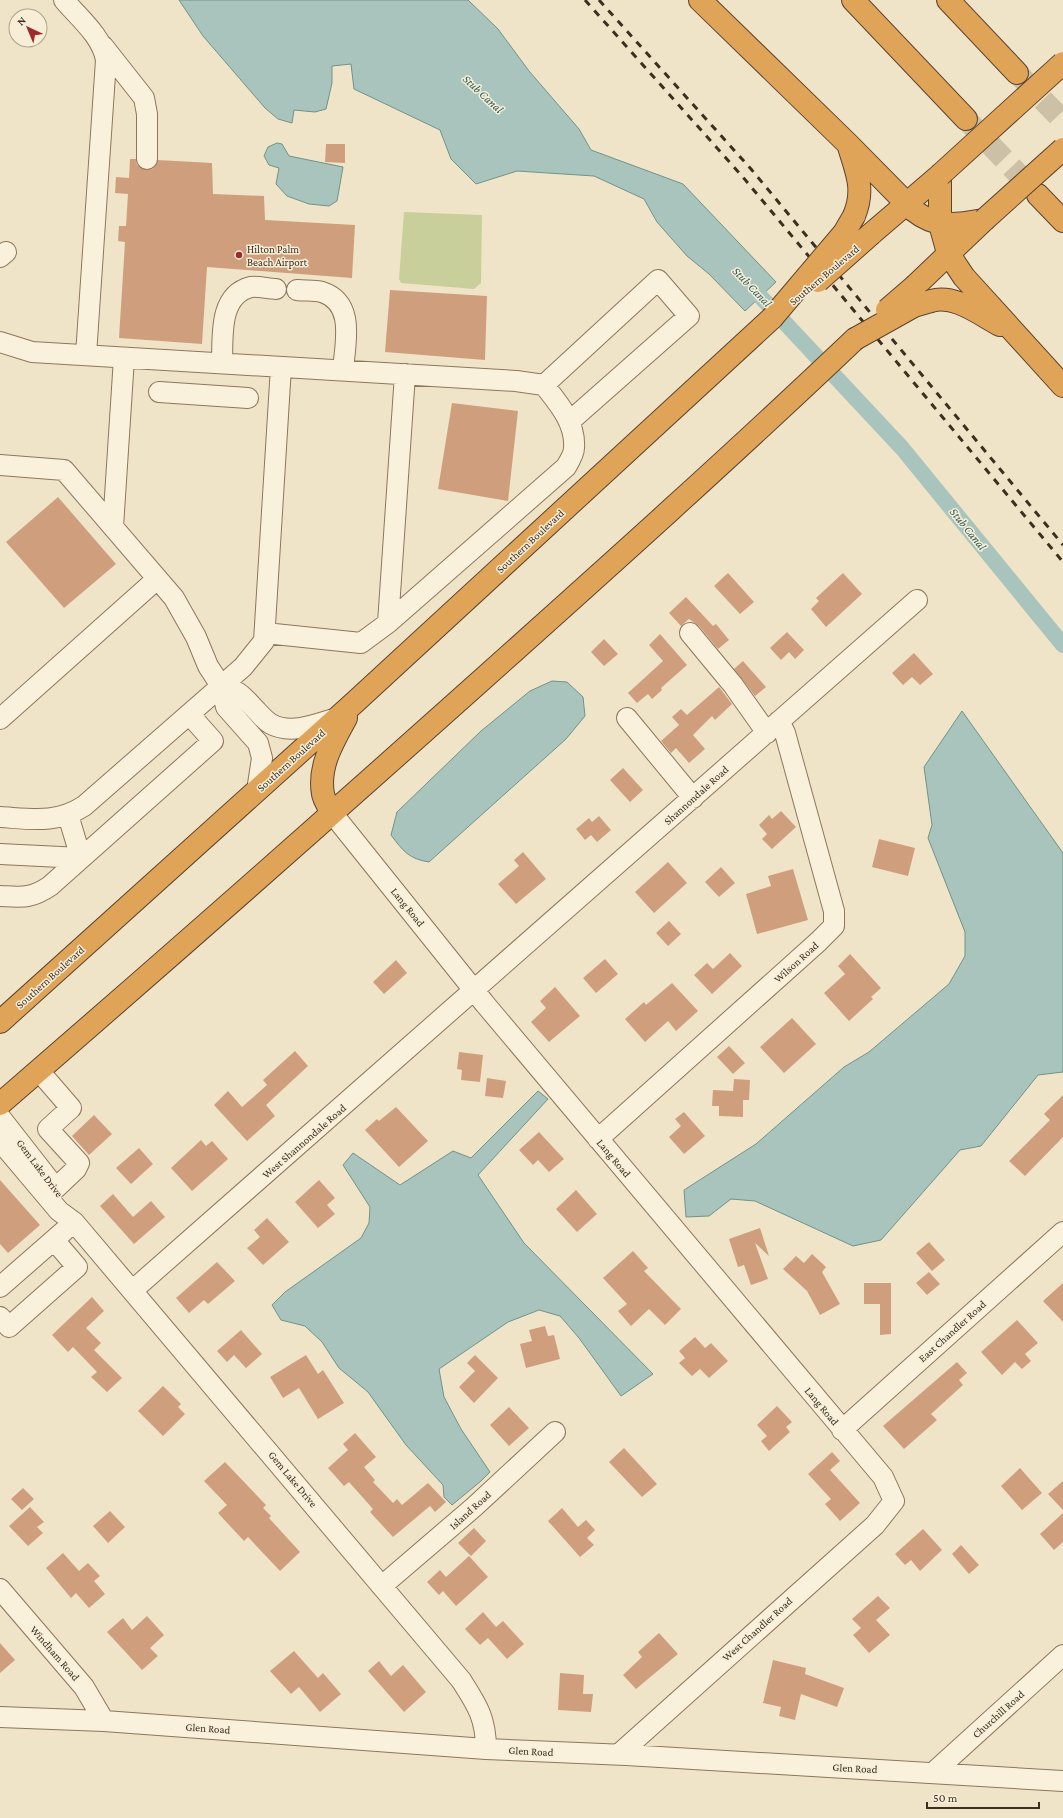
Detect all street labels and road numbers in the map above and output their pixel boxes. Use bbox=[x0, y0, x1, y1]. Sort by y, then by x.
street label: Southern Boulevard bbox=[787, 242, 861, 308]
street label: Southern Boulevard bbox=[494, 507, 566, 575]
street label: Southern Boulevard bbox=[255, 726, 328, 794]
street label: Shannondale Road bbox=[661, 763, 731, 827]
street label: Lang Road bbox=[388, 885, 427, 930]
street label: Wilson Road bbox=[771, 939, 821, 985]
street label: Southern Boulevard bbox=[14, 943, 87, 1011]
street label: West Shannondale Road bbox=[260, 1101, 348, 1181]
street label: Lang Road bbox=[594, 1136, 634, 1180]
street label: Gem Lake Drive bbox=[14, 1137, 66, 1199]
street label: East Chandler Road bbox=[916, 1298, 988, 1364]
street label: Lang Road bbox=[802, 1384, 842, 1428]
street label: Gem Lake Drive bbox=[266, 1449, 320, 1510]
street label: Island Road bbox=[447, 1488, 493, 1532]
street label: West Chandler Road bbox=[720, 1594, 794, 1663]
street label: Windham Road bbox=[28, 1623, 82, 1683]
street label: Churchill Road bbox=[970, 1688, 1026, 1740]
street label: Glen Road bbox=[185, 1720, 231, 1736]
street label: Glen Road bbox=[508, 1744, 554, 1758]
street label: Glen Road bbox=[832, 1761, 878, 1775]

